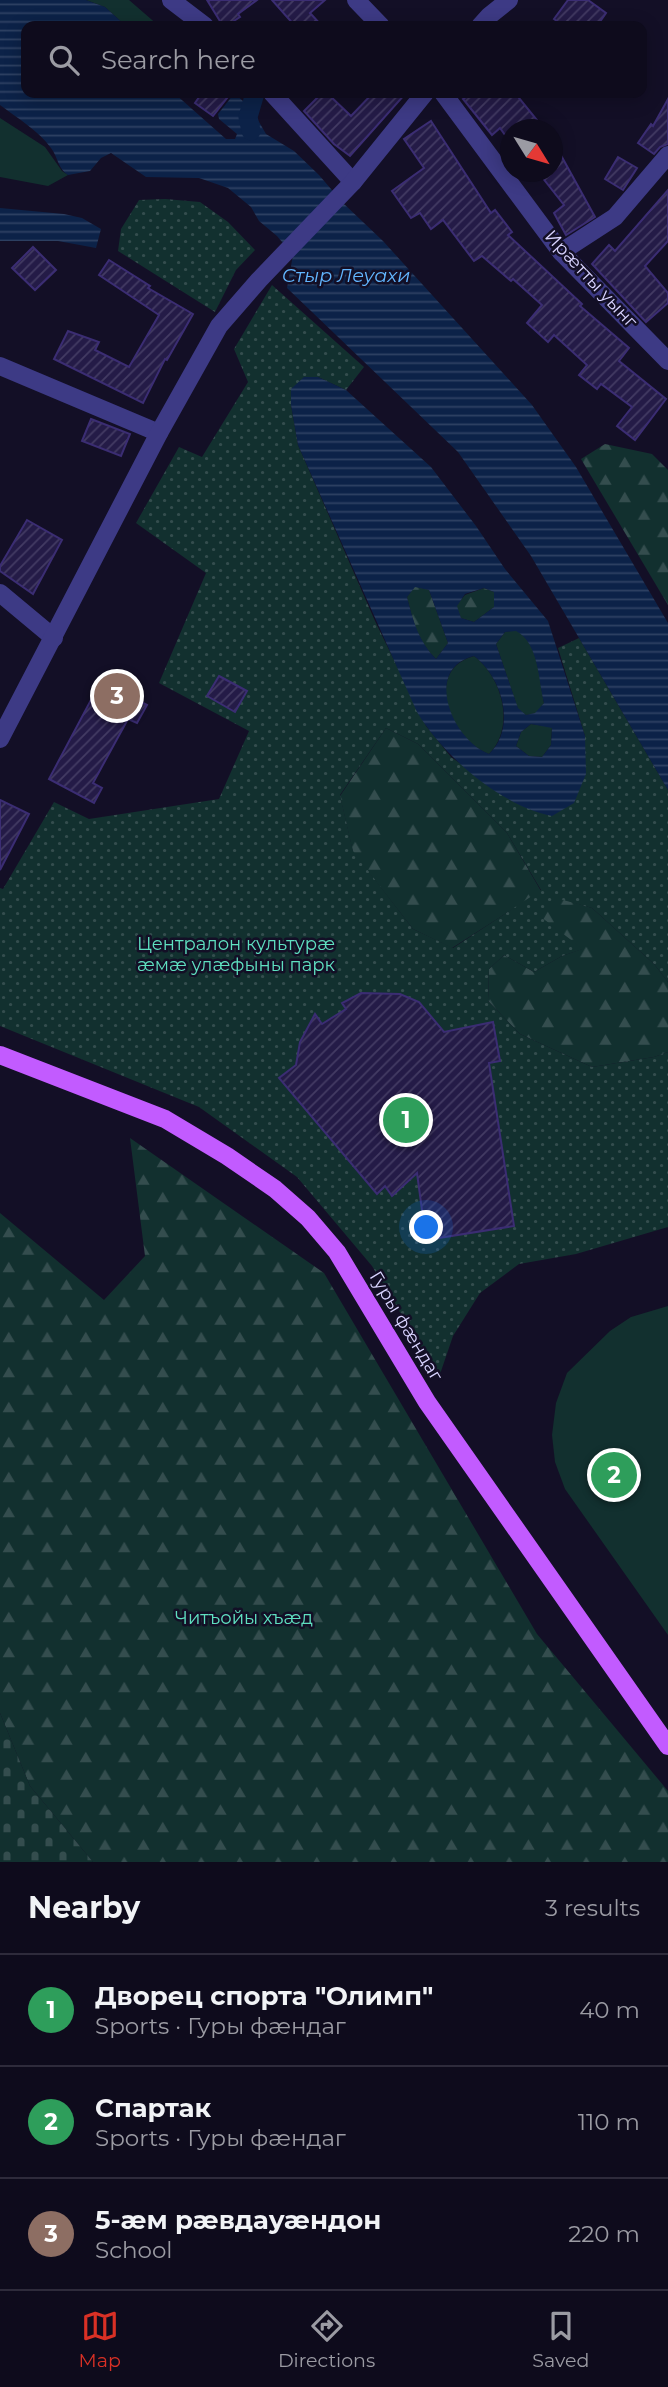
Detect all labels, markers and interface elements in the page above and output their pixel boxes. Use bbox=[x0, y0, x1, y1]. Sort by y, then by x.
search box bbox=[21, 21, 647, 98]
icon: search bbox=[45, 41, 83, 79]
text: Search here bbox=[101, 44, 256, 76]
north arrow bbox=[500, 119, 563, 182]
street label: Ирæтты уынг bbox=[540, 225, 642, 333]
water label: Стыр Леуахи bbox=[282, 264, 410, 287]
pin: 3 bbox=[94, 670, 140, 722]
park label: Централон культурæ æмæ улæфыны парк bbox=[137, 933, 335, 976]
pin: 1 bbox=[383, 1094, 429, 1146]
your location bbox=[409, 1210, 443, 1244]
street label: Гуры фӕндаг bbox=[365, 1267, 448, 1385]
pin: 2 bbox=[591, 1449, 637, 1501]
park label: Читъойы хъæд bbox=[175, 1607, 313, 1629]
text: Nearby bbox=[28, 1889, 140, 1926]
text: 3 results bbox=[545, 1894, 640, 1922]
text: Дворец спорта "Олимп" bbox=[95, 1980, 433, 2012]
text: 1 bbox=[46, 1996, 56, 2024]
text: 40 m bbox=[579, 1996, 640, 2024]
text: Sports · Гуры фӕндаг bbox=[95, 2012, 346, 2040]
text: Спартак bbox=[95, 2092, 211, 2124]
text: 2 bbox=[44, 2108, 58, 2136]
text: 110 m bbox=[578, 2108, 640, 2136]
text: Sports · Гуры фӕндаг bbox=[95, 2124, 346, 2152]
text: 5-æм рӕвдауӕндон bbox=[95, 2204, 381, 2236]
text: 3 bbox=[44, 2220, 58, 2248]
text: 220 m bbox=[568, 2220, 640, 2248]
text: School bbox=[95, 2236, 173, 2264]
tab: Map bbox=[79, 2307, 121, 2372]
tab: Directions bbox=[278, 2307, 375, 2372]
tab: Saved bbox=[532, 2307, 589, 2372]

